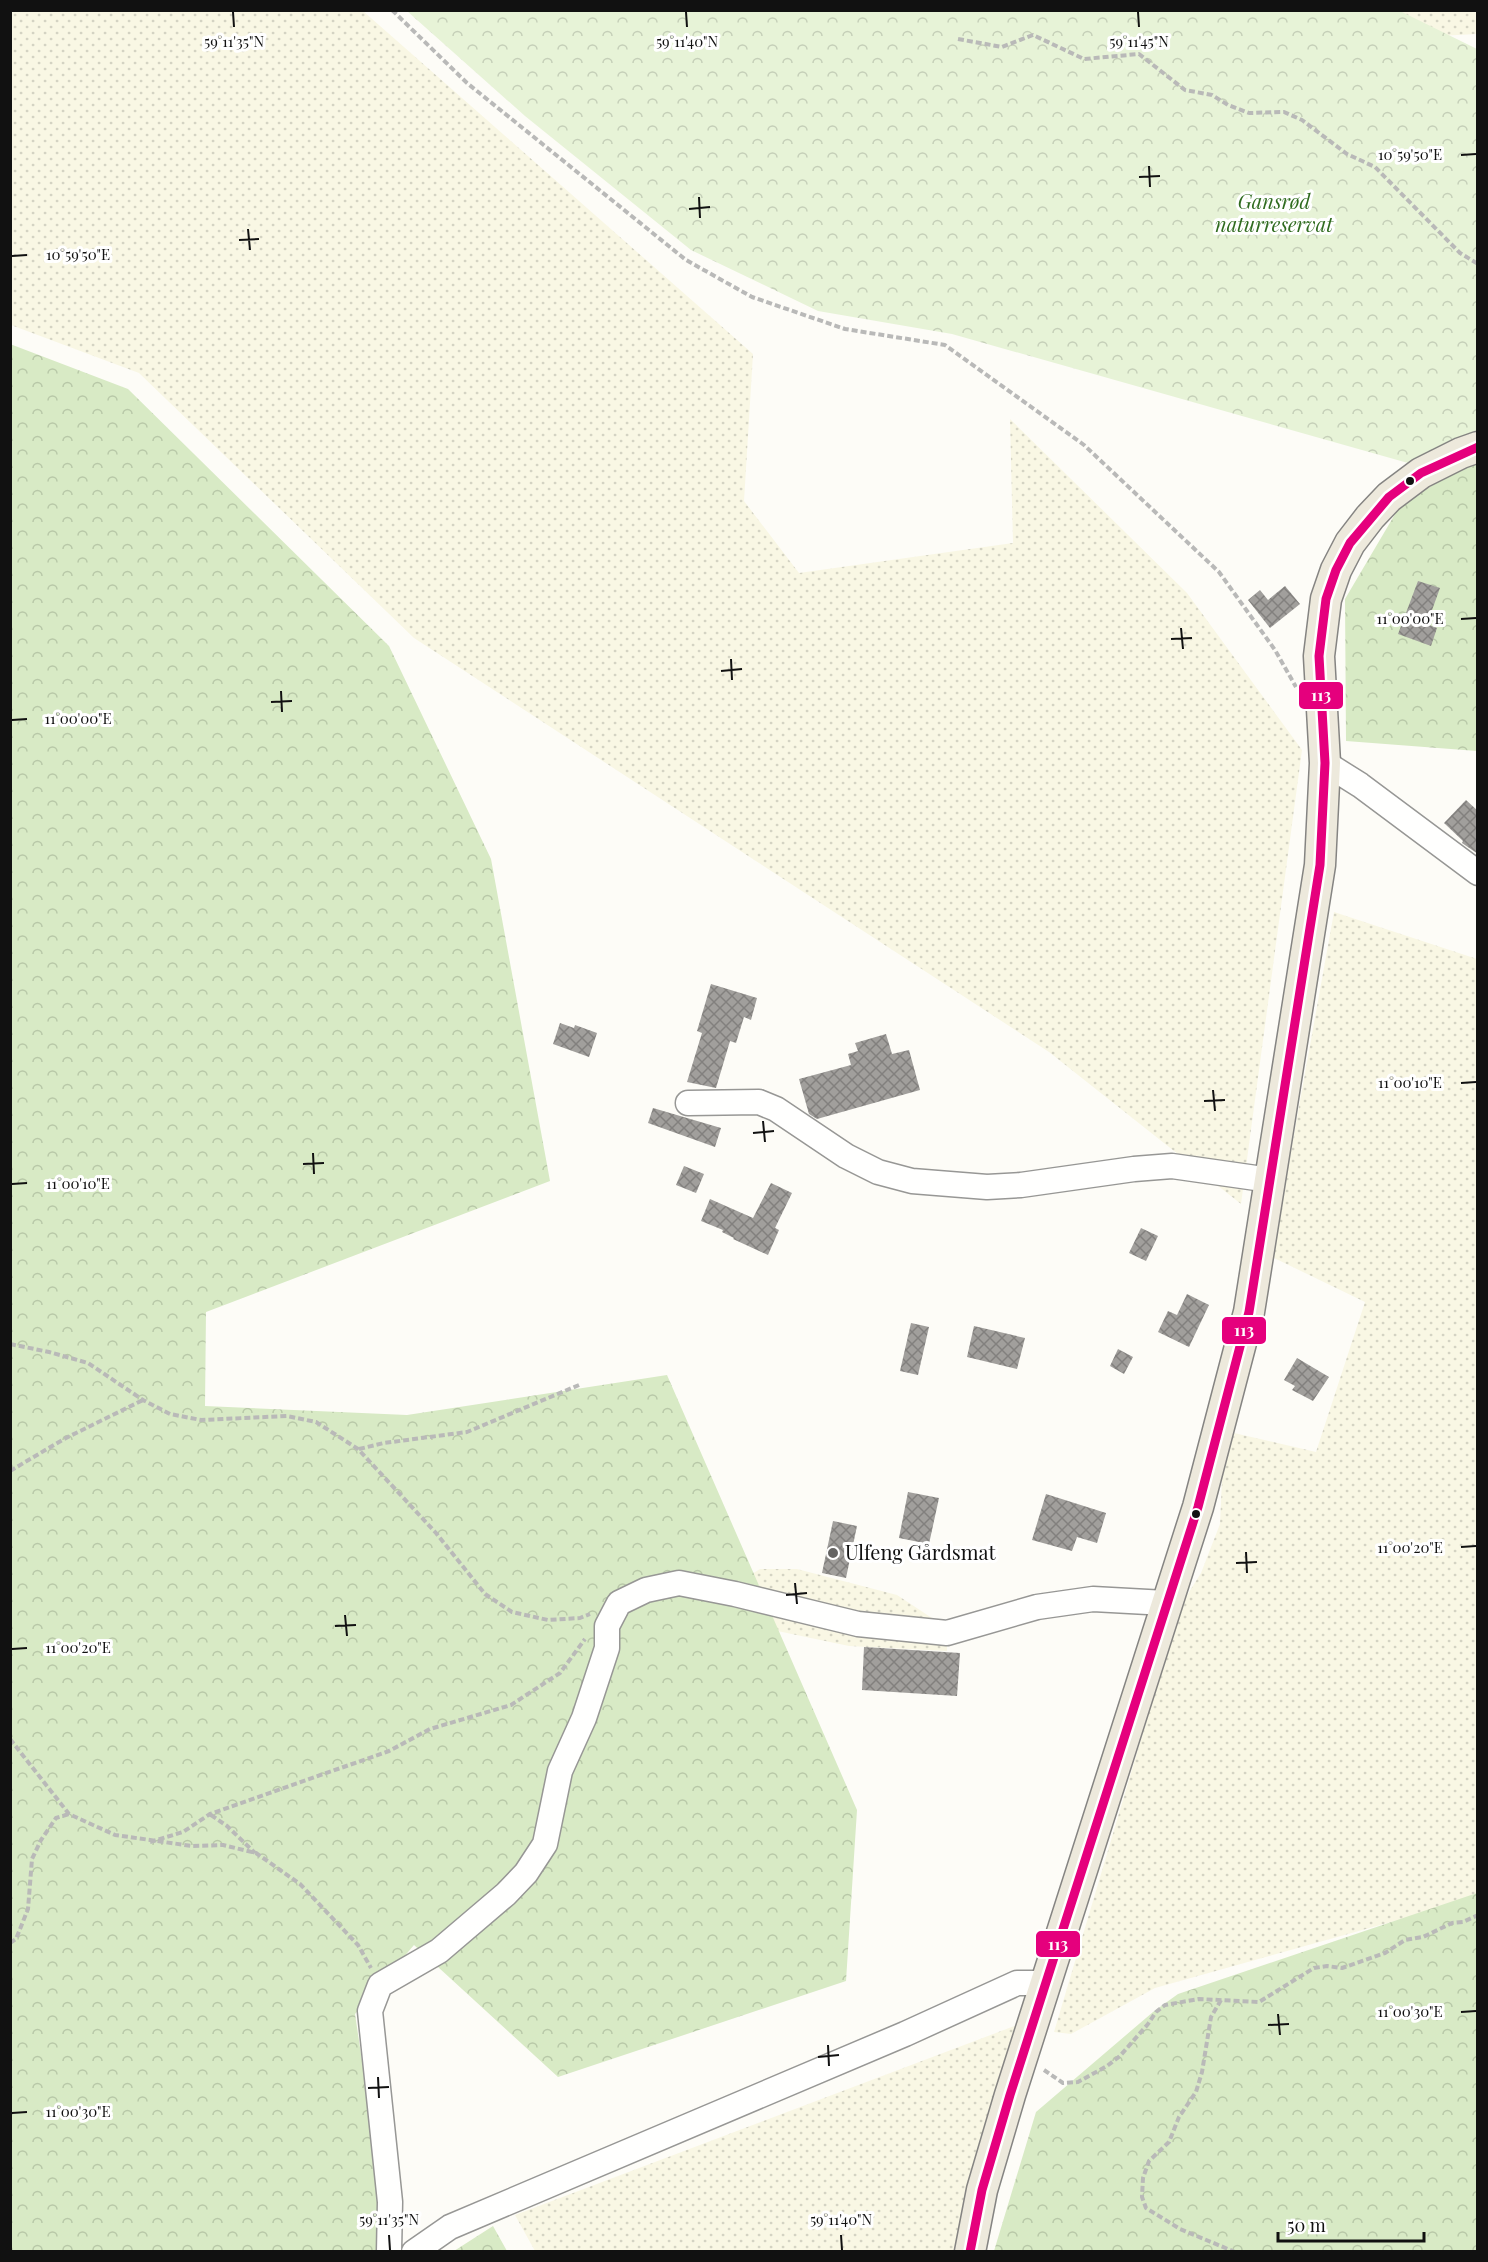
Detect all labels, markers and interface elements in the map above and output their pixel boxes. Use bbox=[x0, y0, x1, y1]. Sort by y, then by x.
text: 59°11'35"N bbox=[204, 31, 264, 51]
text: 59°11'40"N bbox=[656, 31, 719, 51]
text: 59°11'45"N bbox=[1109, 31, 1169, 51]
text: 10°59'50"E bbox=[1378, 144, 1442, 164]
park label: Gansrød naturreservat bbox=[1215, 187, 1334, 237]
text: 10°59'50"E bbox=[46, 244, 110, 264]
unlabelled marker bbox=[1404, 475, 1416, 487]
text: 11°00'00"E bbox=[1376, 608, 1444, 628]
line badge: 113 bbox=[1298, 681, 1344, 710]
text: 113 bbox=[1311, 684, 1331, 705]
text: 11°00'00"E bbox=[44, 708, 112, 728]
text: 11°00'10"E bbox=[1378, 1072, 1442, 1092]
text: 11°00'10"E bbox=[46, 1173, 110, 1193]
line badge: 113 bbox=[1221, 1316, 1267, 1345]
text: 113 bbox=[1234, 1319, 1254, 1340]
unlabelled marker bbox=[1190, 1508, 1202, 1520]
text: 11°00'20"E bbox=[1377, 1537, 1443, 1557]
place label: Ulfeng Gårdsmat bbox=[845, 1538, 996, 1565]
marker: Ulfeng Gårdsmat bbox=[826, 1546, 840, 1560]
text: 11°00'20"E bbox=[45, 1637, 111, 1657]
line badge: 113 bbox=[1035, 1930, 1081, 1958]
text: 113 bbox=[1048, 1933, 1068, 1954]
text: 11°00'30"E bbox=[1377, 2001, 1443, 2021]
text: 11°00'30"E bbox=[45, 2101, 111, 2121]
scale bar bbox=[1278, 2205, 1424, 2243]
text: 59°11'35"N bbox=[359, 2209, 419, 2229]
text: 59°11'40"N bbox=[810, 2209, 873, 2229]
text: 50 m bbox=[1287, 2213, 1326, 2237]

